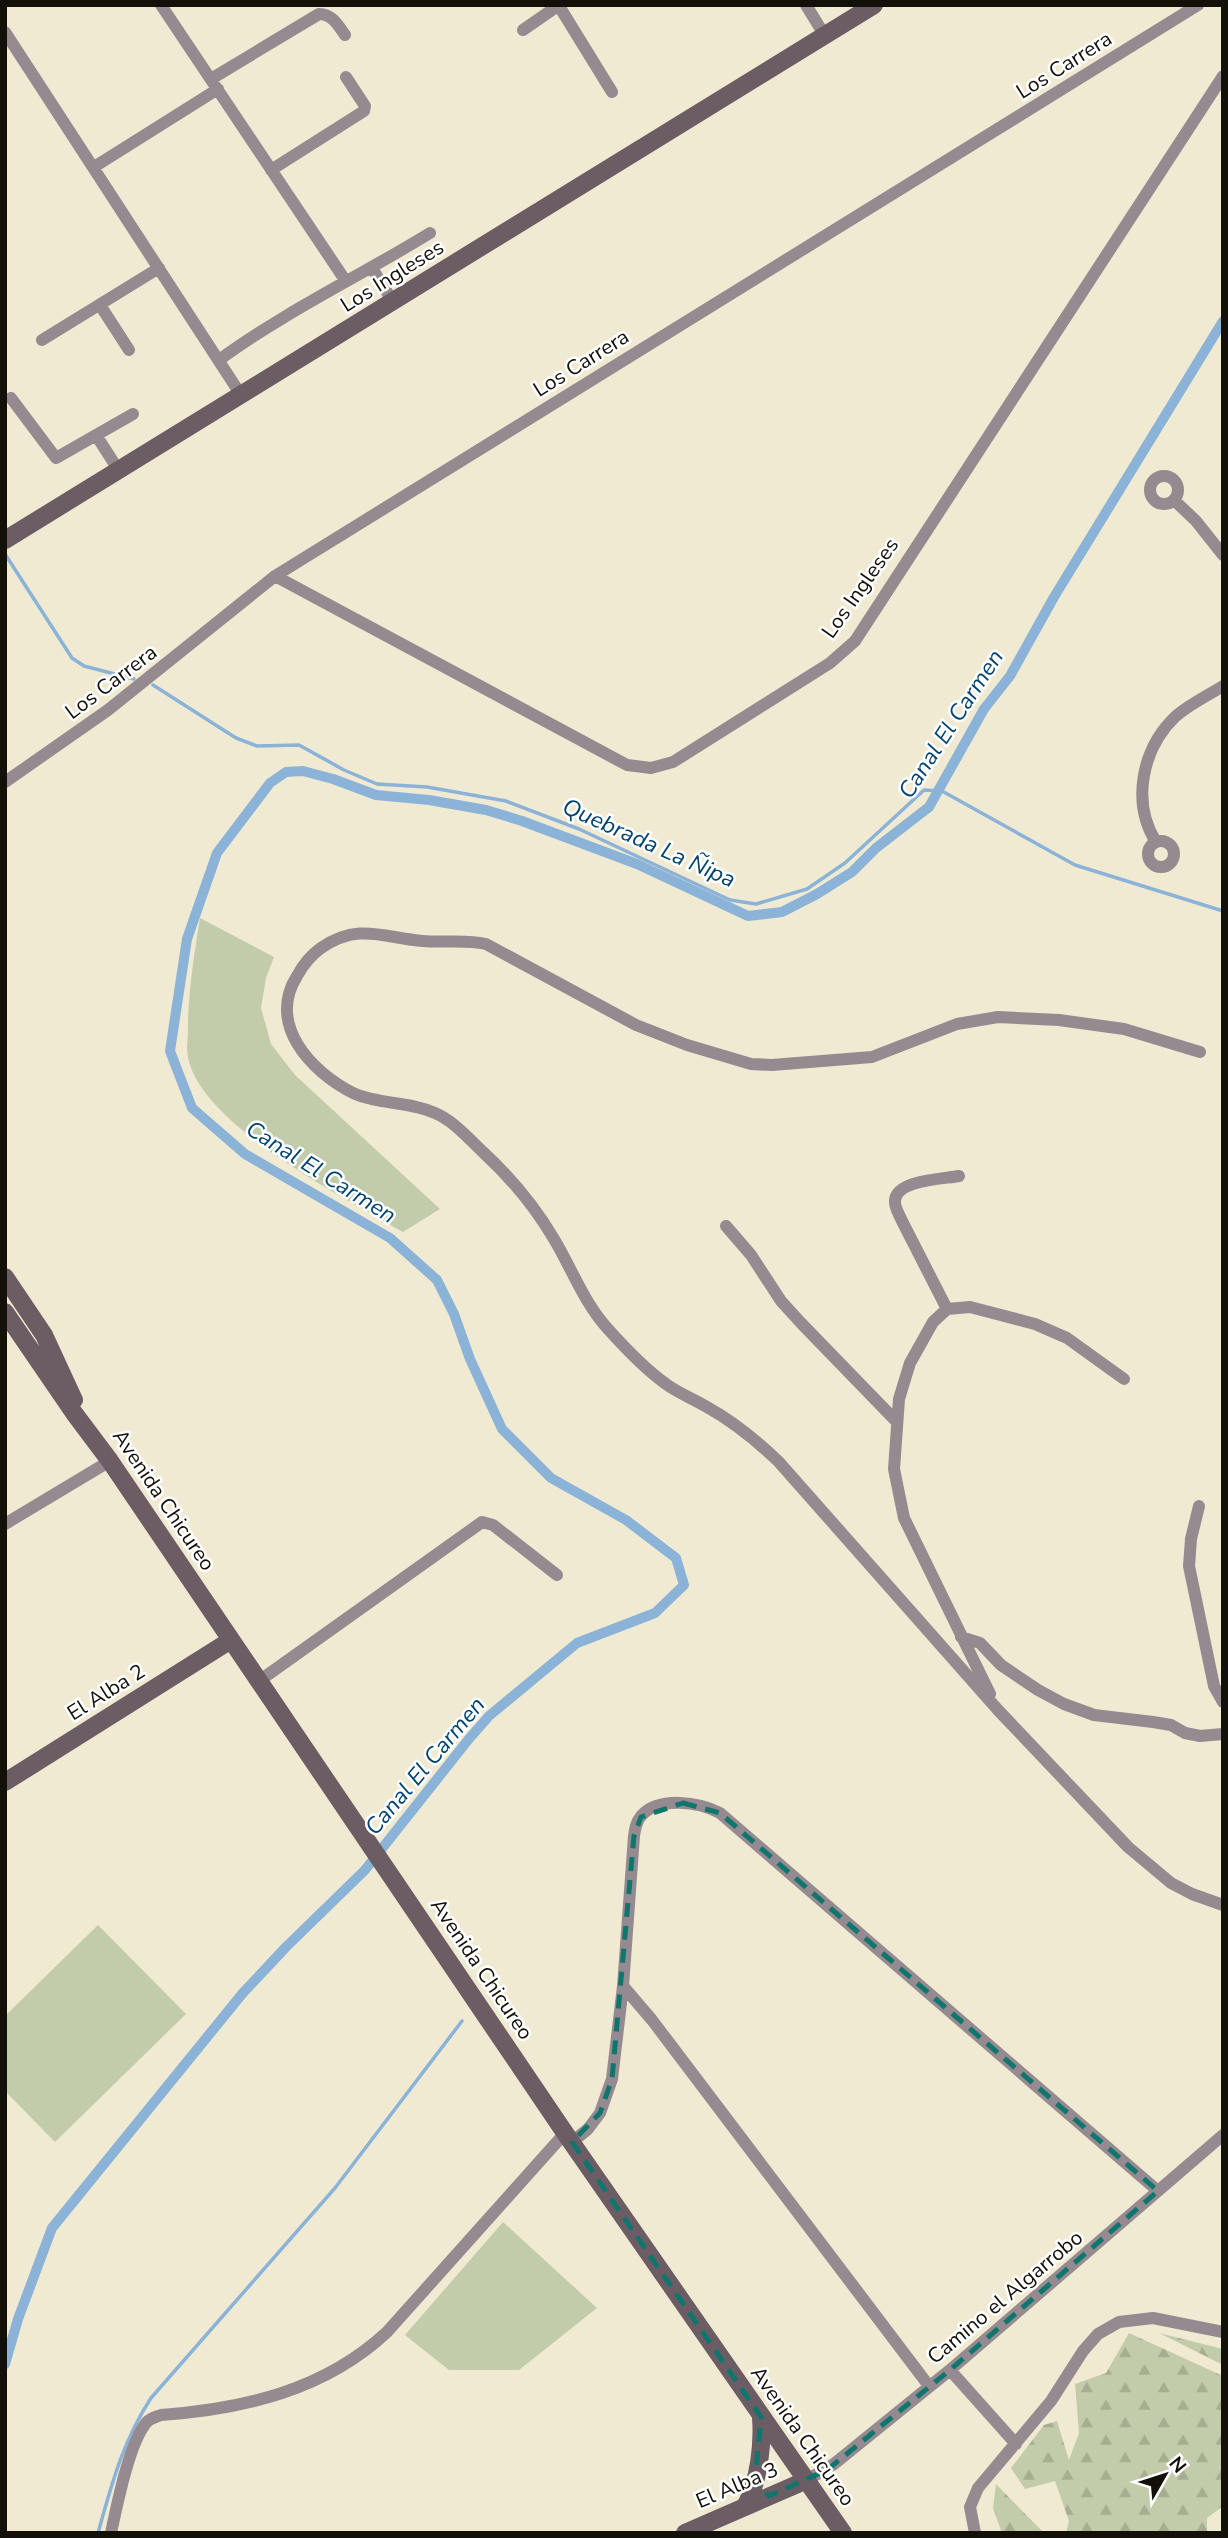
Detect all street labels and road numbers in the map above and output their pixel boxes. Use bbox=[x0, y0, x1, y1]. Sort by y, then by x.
street label: Los Carrera bbox=[1011, 25, 1117, 105]
street label: Los Ingleses bbox=[335, 233, 449, 319]
street label: Los Carrera bbox=[528, 323, 634, 403]
street label: Los Ingleses bbox=[815, 532, 905, 644]
street label: Los Carrera bbox=[59, 638, 163, 726]
street label: Avenida Chicureo bbox=[106, 1424, 222, 1576]
street label: El Alba 2 bbox=[62, 1657, 150, 1727]
street label: Avenida Chicureo bbox=[424, 1893, 540, 2045]
street label: Camino el Algarrobo bbox=[921, 2224, 1089, 2370]
street label: Avenida Chicureo bbox=[744, 2360, 862, 2512]
street label: El Alba 3 bbox=[692, 2455, 782, 2515]

